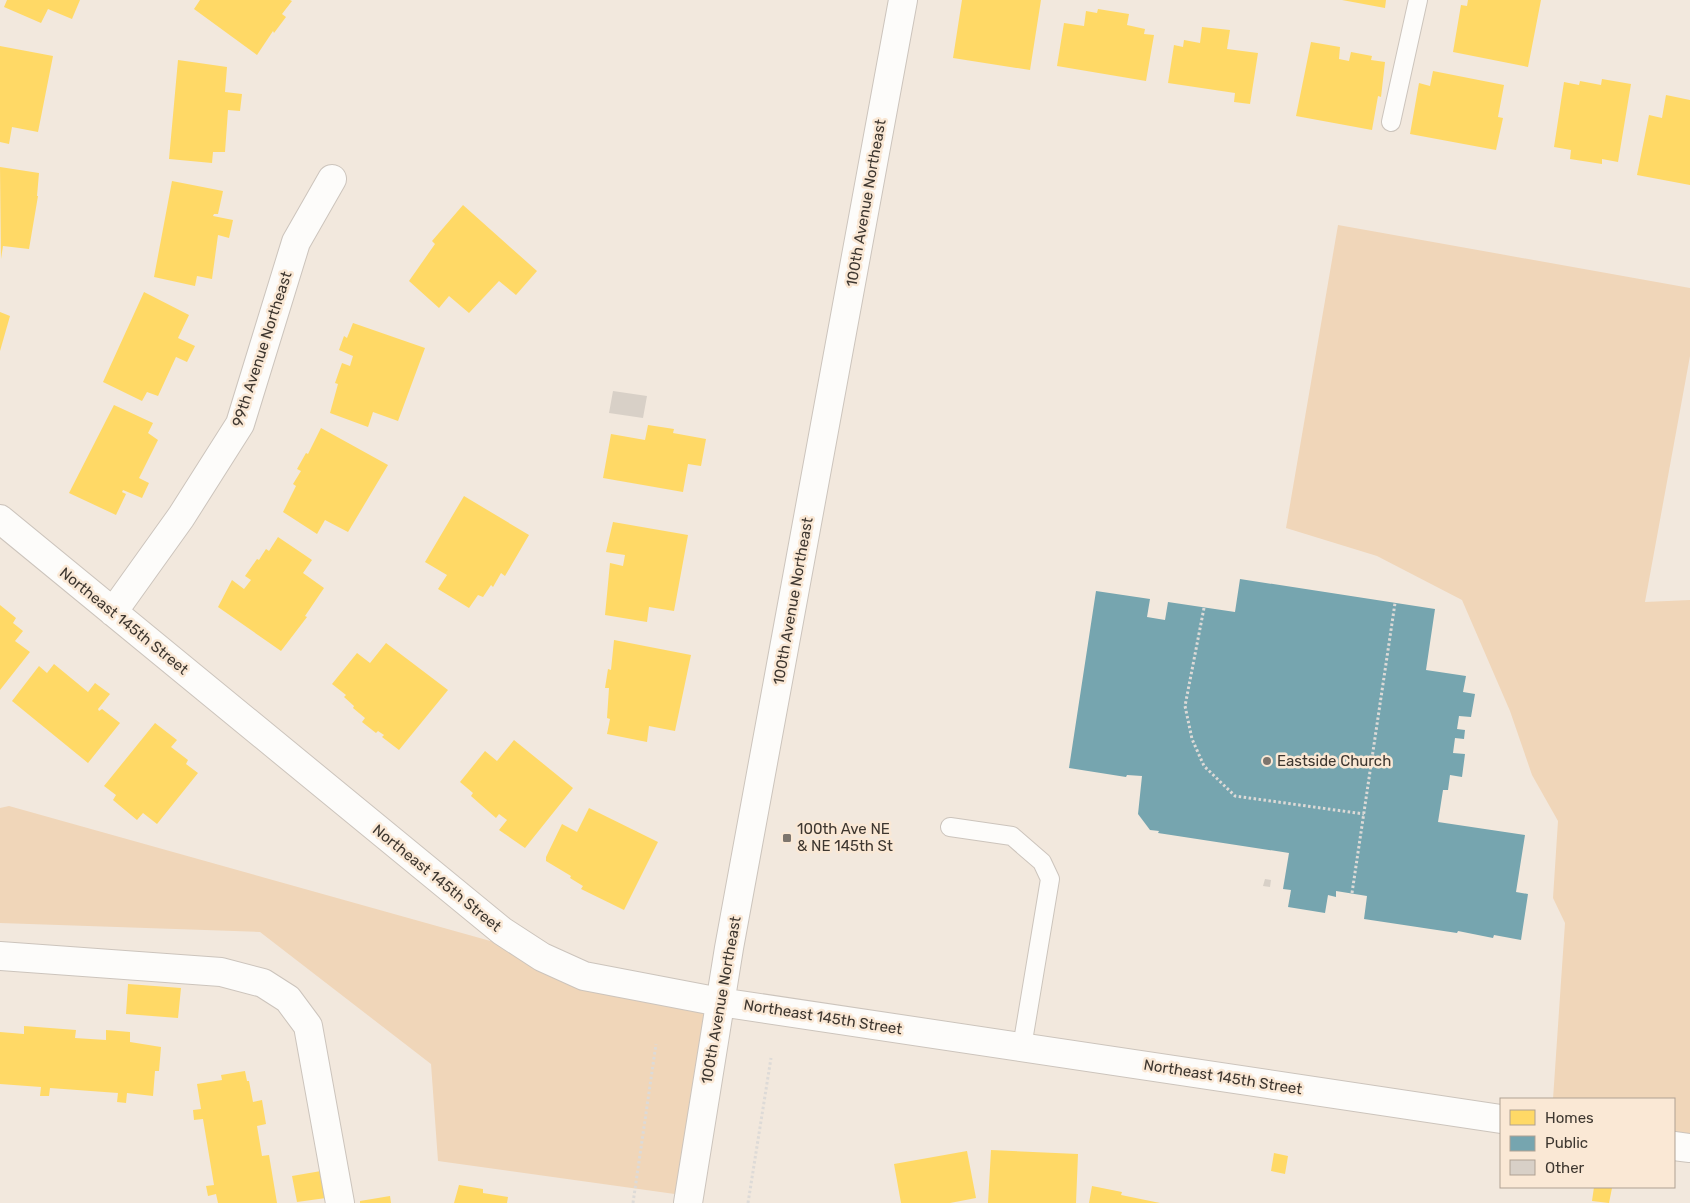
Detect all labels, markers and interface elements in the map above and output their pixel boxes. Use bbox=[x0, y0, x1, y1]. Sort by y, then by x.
street label: 100th Avenue Northeast bbox=[842, 118, 890, 288]
street label: 99th Avenue Northeast bbox=[228, 269, 296, 429]
street label: 100th Avenue Northeast bbox=[769, 516, 817, 686]
street label: Northeast 145th Street bbox=[56, 564, 192, 679]
place label: Eastside Church bbox=[1277, 752, 1391, 770]
marker: Eastside Church bbox=[1261, 755, 1273, 767]
place label: 100th Ave NE & NE 145th St bbox=[797, 820, 893, 855]
street label: Northeast 145th Street bbox=[369, 821, 505, 936]
marker: 100th Ave NE & NE 145th St bbox=[781, 832, 793, 844]
street label: 100th Avenue Northeast bbox=[697, 915, 745, 1085]
street label: Northeast 145th Street bbox=[742, 996, 904, 1038]
street label: Northeast 145th Street bbox=[1142, 1056, 1304, 1098]
legend bbox=[1500, 1098, 1675, 1188]
text: Homes bbox=[1545, 1109, 1594, 1127]
text: Public bbox=[1545, 1134, 1588, 1152]
text: Other bbox=[1545, 1159, 1585, 1177]

